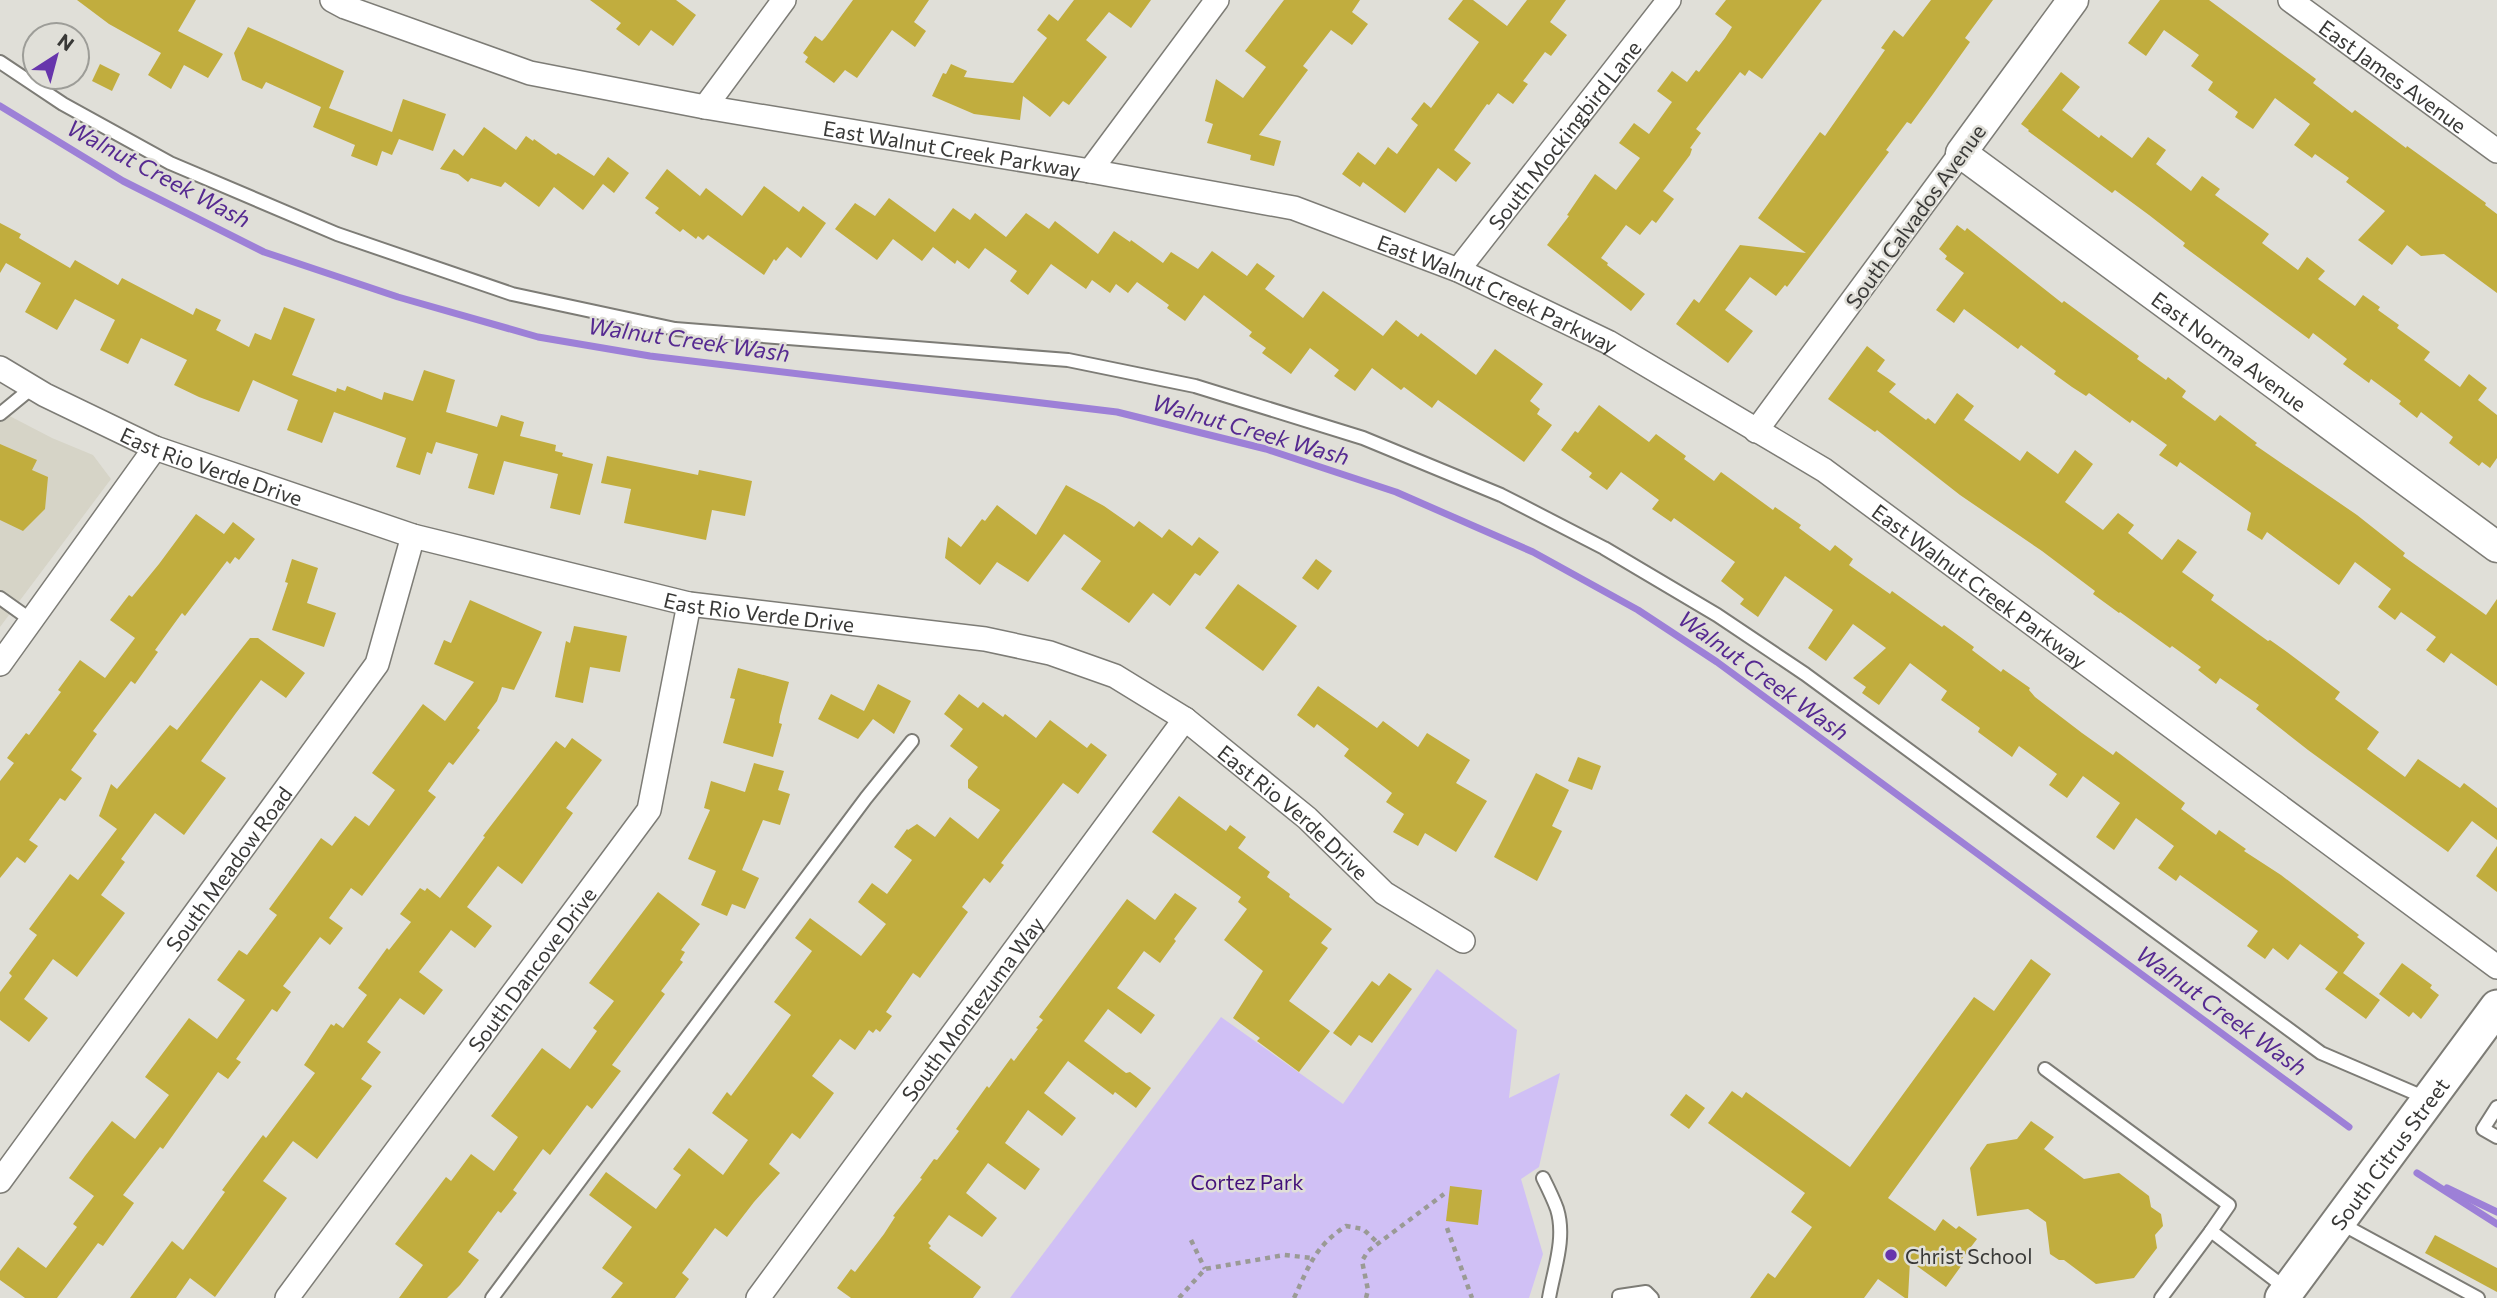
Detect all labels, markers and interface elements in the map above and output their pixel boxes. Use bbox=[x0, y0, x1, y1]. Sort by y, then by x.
street label: East James Avenue bbox=[2315, 14, 2472, 137]
north arrow bbox=[21, 21, 91, 91]
text: N bbox=[54, 28, 79, 55]
street label: South Mockingbird Lane bbox=[1482, 35, 1645, 234]
water label: Walnut Creek Wash bbox=[63, 113, 255, 233]
street label: East Walnut Creek Parkway bbox=[821, 114, 1083, 182]
street label: South Calvados Avenue bbox=[1840, 119, 1990, 313]
street label: East Walnut Creek Parkway bbox=[1374, 228, 1623, 358]
street label: East Norma Avenue bbox=[2147, 285, 2312, 416]
water label: Walnut Creek Wash bbox=[586, 311, 792, 367]
water label: Walnut Creek Wash bbox=[1149, 387, 1353, 471]
street label: East Rio Verde Drive bbox=[117, 421, 306, 510]
street label: East Walnut Creek Parkway bbox=[1868, 498, 2093, 673]
street label: East Rio Verde Drive bbox=[661, 586, 856, 636]
water label: Walnut Creek Wash bbox=[1673, 604, 1855, 746]
street label: East Rio Verde Drive bbox=[1214, 739, 1374, 884]
street label: South Meadow Road bbox=[160, 781, 296, 956]
street label: South Dancove Drive bbox=[462, 881, 600, 1056]
street label: South Montezuma Way bbox=[895, 911, 1048, 1105]
water label: Walnut Creek Wash bbox=[2131, 939, 2313, 1081]
street label: South Citrus Street bbox=[2325, 1072, 2453, 1234]
park label: Cortez Park bbox=[1190, 1169, 1304, 1194]
place label: Christ School bbox=[1905, 1243, 2033, 1268]
marker: Christ School bbox=[1883, 1247, 1899, 1263]

